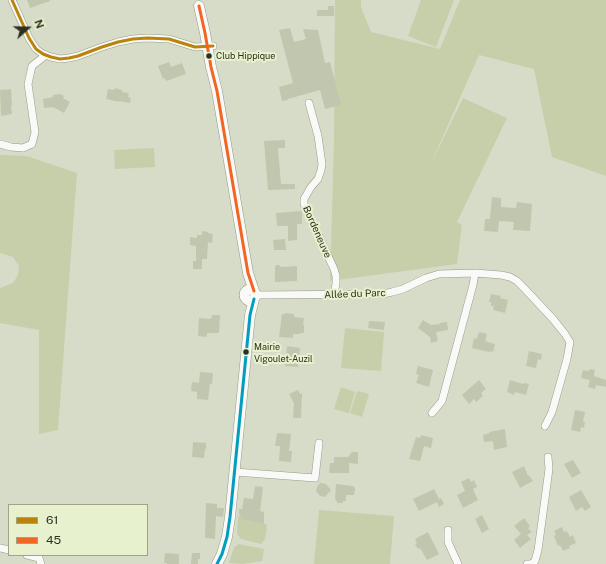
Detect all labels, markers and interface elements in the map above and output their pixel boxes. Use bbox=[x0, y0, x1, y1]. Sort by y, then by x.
north arrow bbox=[8, 8, 48, 48]
text: N bbox=[32, 18, 46, 30]
marker: Club Hippique bbox=[204, 51, 214, 61]
place label: Club Hippique bbox=[216, 51, 275, 61]
street label: Bordeneuve bbox=[300, 204, 334, 260]
street label: Allée du Parc bbox=[324, 287, 386, 301]
place label: Mairie Vigoulet-Auzil bbox=[254, 342, 313, 363]
marker: Mairie Vigoulet-Auzil bbox=[241, 347, 251, 357]
legend bbox=[8, 504, 148, 556]
text: 61 bbox=[46, 513, 58, 527]
text: 45 bbox=[46, 533, 61, 547]

